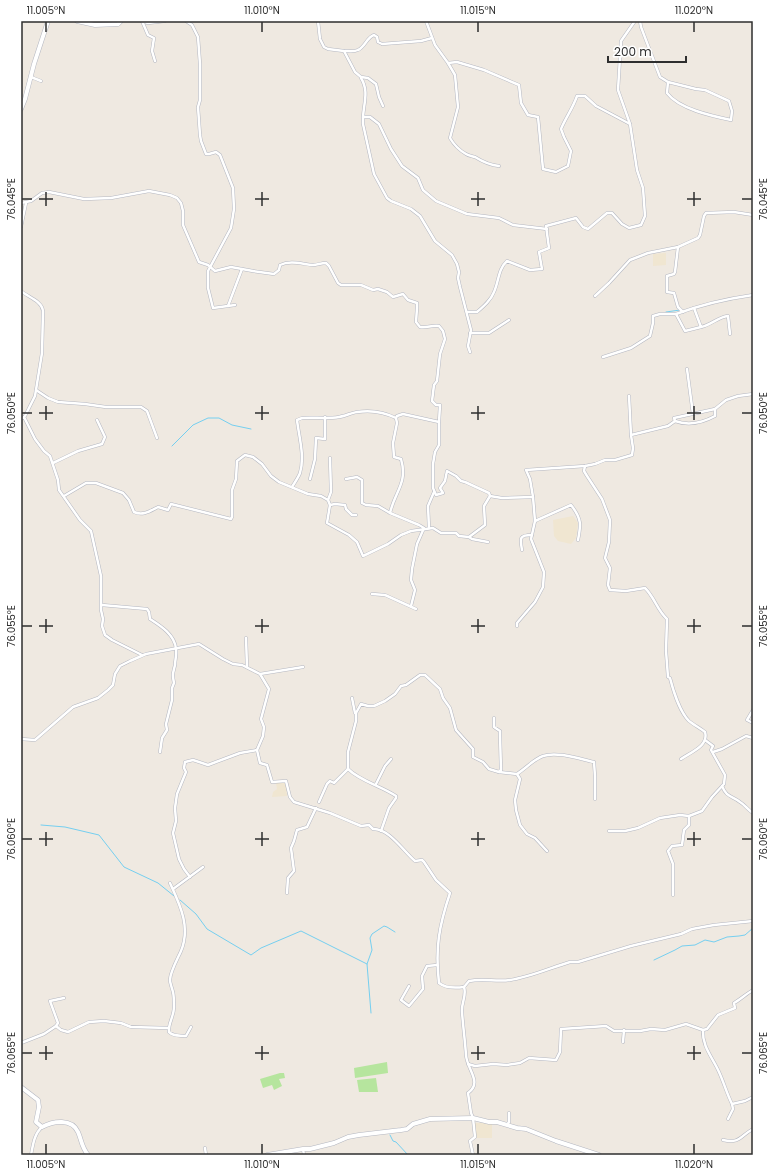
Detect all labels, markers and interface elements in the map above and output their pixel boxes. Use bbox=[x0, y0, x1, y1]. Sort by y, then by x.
text: 11.005°N bbox=[27, 3, 65, 18]
text: 11.010°N bbox=[244, 3, 280, 18]
text: 11.015°N bbox=[460, 3, 496, 18]
text: 11.020°N bbox=[675, 3, 713, 18]
scale bar bbox=[608, 38, 686, 64]
text: 200 m bbox=[614, 43, 652, 60]
text: 76.045°E bbox=[4, 178, 19, 220]
text: 76.045°E bbox=[756, 178, 771, 220]
text: 76.050°E bbox=[4, 392, 19, 434]
text: 76.050°E bbox=[756, 392, 771, 434]
text: 76.055°E bbox=[4, 605, 19, 647]
text: 76.055°E bbox=[756, 605, 771, 647]
text: 76.060°E bbox=[4, 818, 19, 860]
text: 76.060°E bbox=[756, 818, 771, 860]
text: 76.065°E bbox=[4, 1032, 19, 1074]
text: 76.065°E bbox=[756, 1032, 771, 1074]
text: 11.005°N bbox=[27, 1157, 65, 1172]
text: 11.010°N bbox=[244, 1157, 280, 1172]
text: 11.015°N bbox=[460, 1157, 496, 1172]
text: 11.020°N bbox=[675, 1157, 713, 1172]

